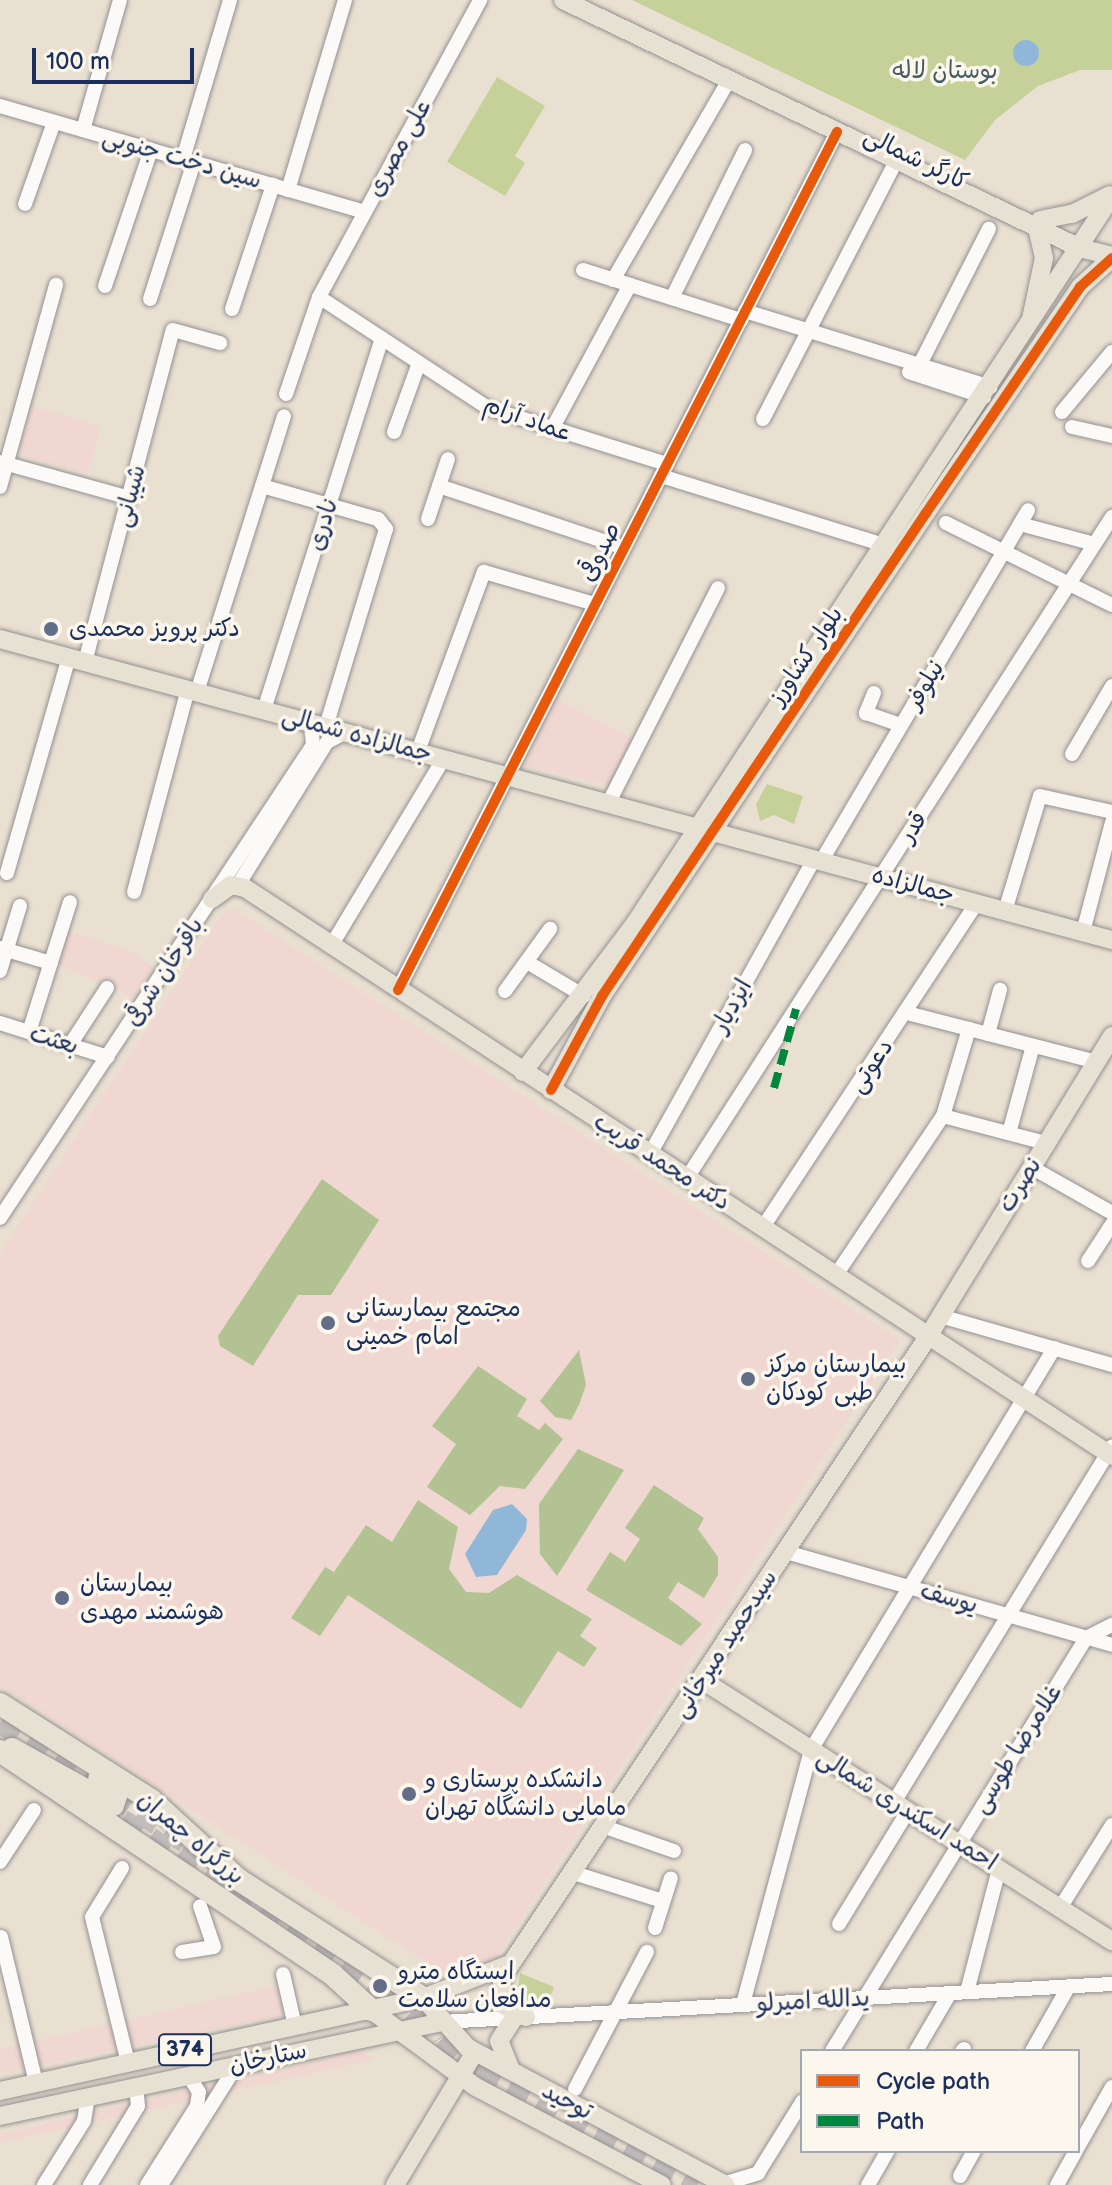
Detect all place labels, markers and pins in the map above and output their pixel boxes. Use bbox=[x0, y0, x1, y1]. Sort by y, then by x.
place label: دکتر پرویز محمدی bbox=[69, 615, 240, 643]
marker: دکتر پرویز محمدی bbox=[40, 618, 62, 640]
place label: مجتمع بیمارستانی امام خمینی bbox=[346, 1295, 521, 1351]
marker: مجتمع بیمارستانی امام خمینی bbox=[317, 1312, 339, 1334]
place label: بیمارستان مرکز طبی کودکان bbox=[766, 1351, 906, 1407]
marker: بیمارستان مرکز طبی کودکان bbox=[737, 1368, 759, 1390]
place label: بیمارستان هوشمند مهدی bbox=[80, 1570, 224, 1626]
marker: بیمارستان هوشمند مهدی bbox=[51, 1587, 73, 1609]
place label: دانشکده پرستاری و مامایی دانشگاه تهران bbox=[425, 1766, 626, 1822]
marker: دانشکده پرستاری و مامایی دانشگاه تهران bbox=[400, 1785, 418, 1803]
place label: ایستگاه مترو مدافعان سلامت bbox=[398, 1958, 552, 2014]
marker: ایستگاه مترو مدافعان سلامت bbox=[369, 1975, 391, 1997]

